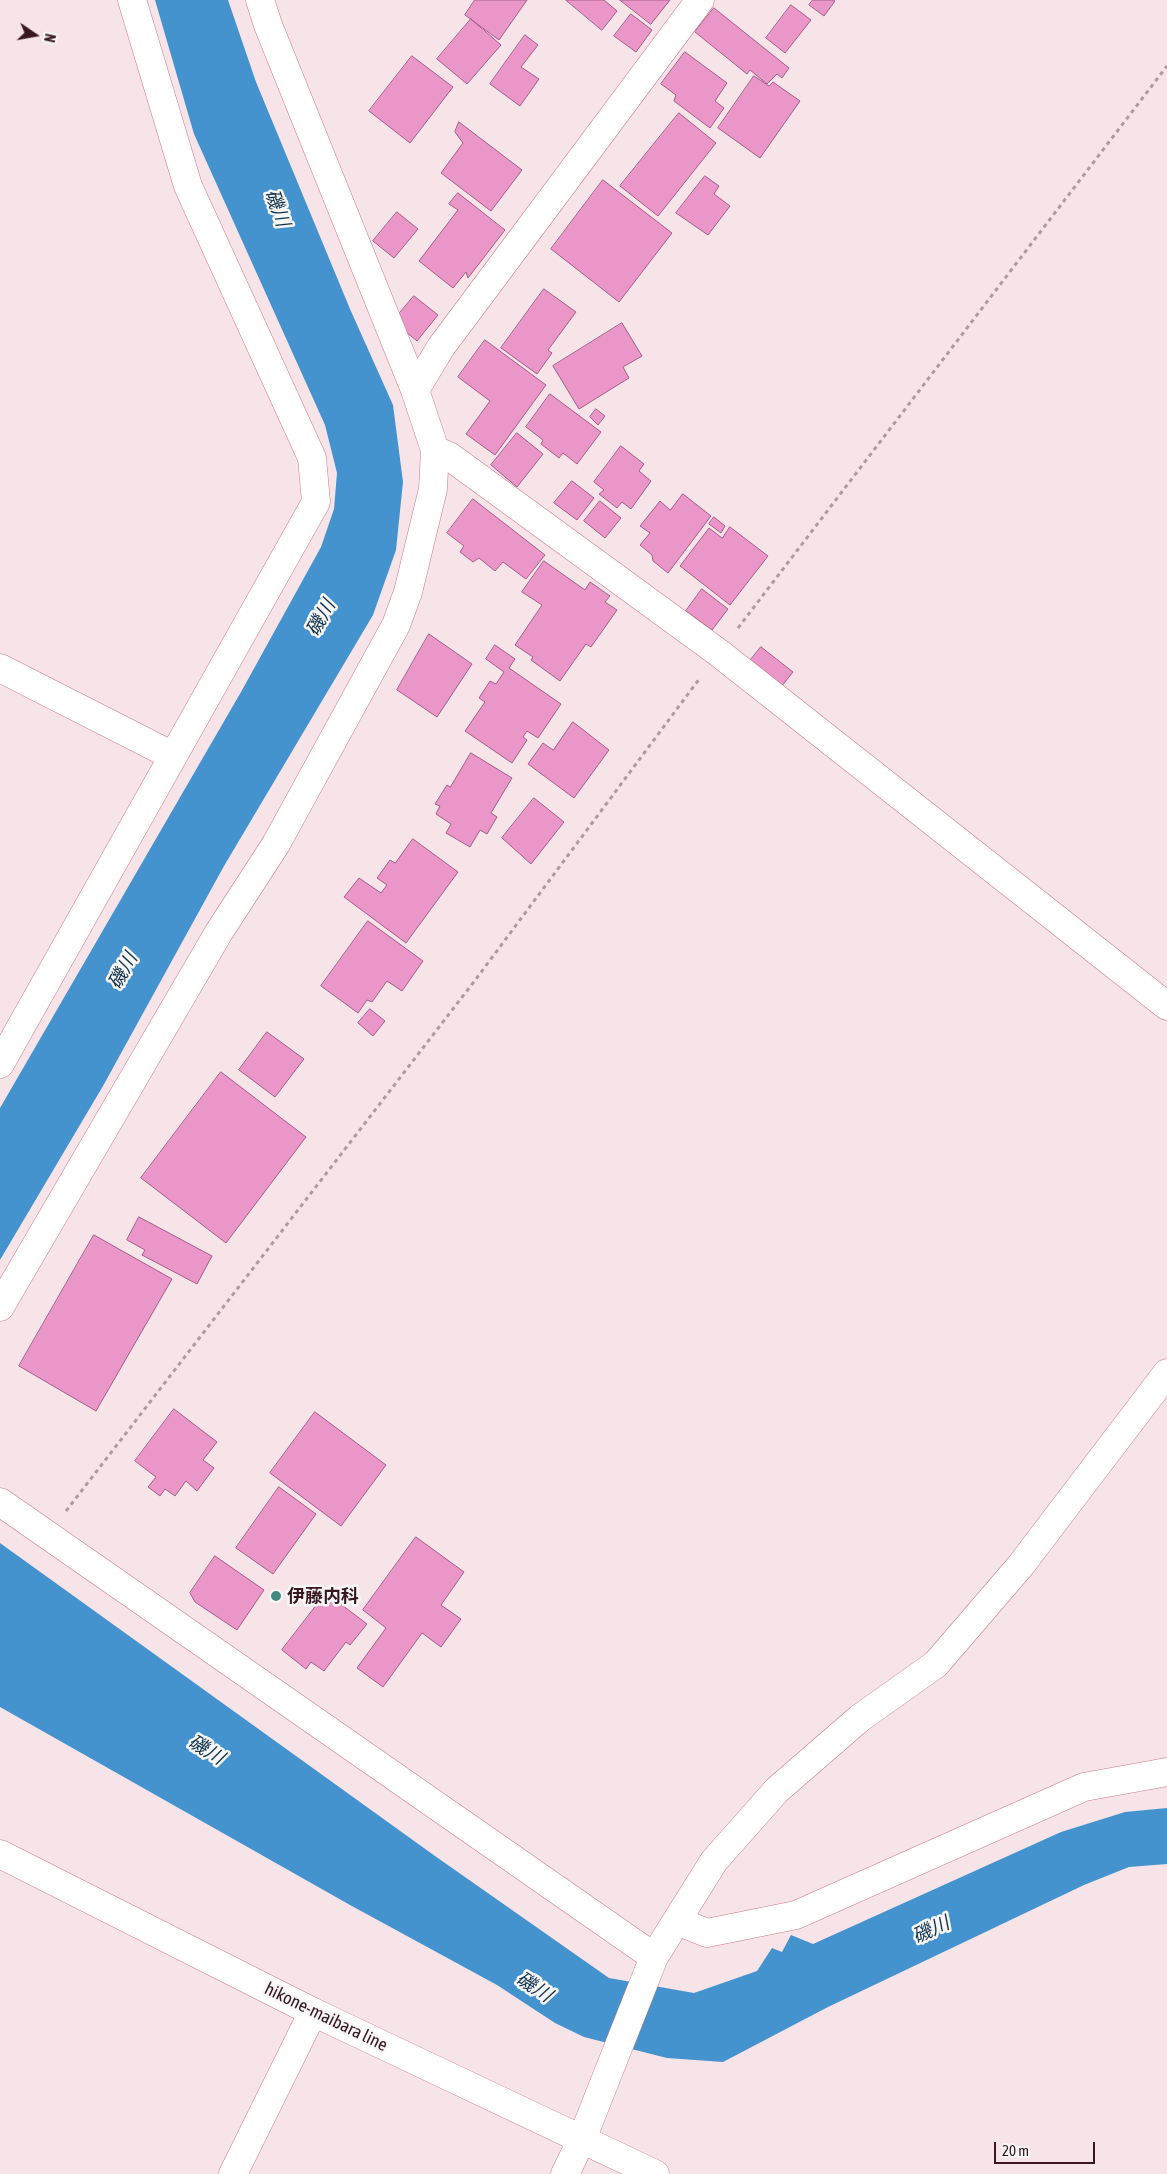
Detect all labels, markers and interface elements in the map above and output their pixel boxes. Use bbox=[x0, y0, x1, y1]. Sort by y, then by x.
north arrow bbox=[10, 10, 60, 60]
text: N bbox=[41, 32, 58, 44]
water label: 磯川 bbox=[260, 186, 294, 230]
water label: 磯川 bbox=[302, 596, 340, 640]
water label: 磯川 bbox=[104, 949, 142, 993]
place label: 伊藤内科 bbox=[287, 1585, 359, 1607]
marker: 伊藤内科 bbox=[269, 1589, 283, 1603]
water label: 磯川 bbox=[184, 1730, 228, 1770]
water label: 磯川 bbox=[909, 1912, 953, 1948]
water label: 磯川 bbox=[512, 1967, 556, 2007]
street label: hikone-maibara line bbox=[261, 1978, 391, 2056]
scale bar bbox=[997, 2132, 1098, 2164]
text: 20 m bbox=[1002, 2142, 1029, 2159]

